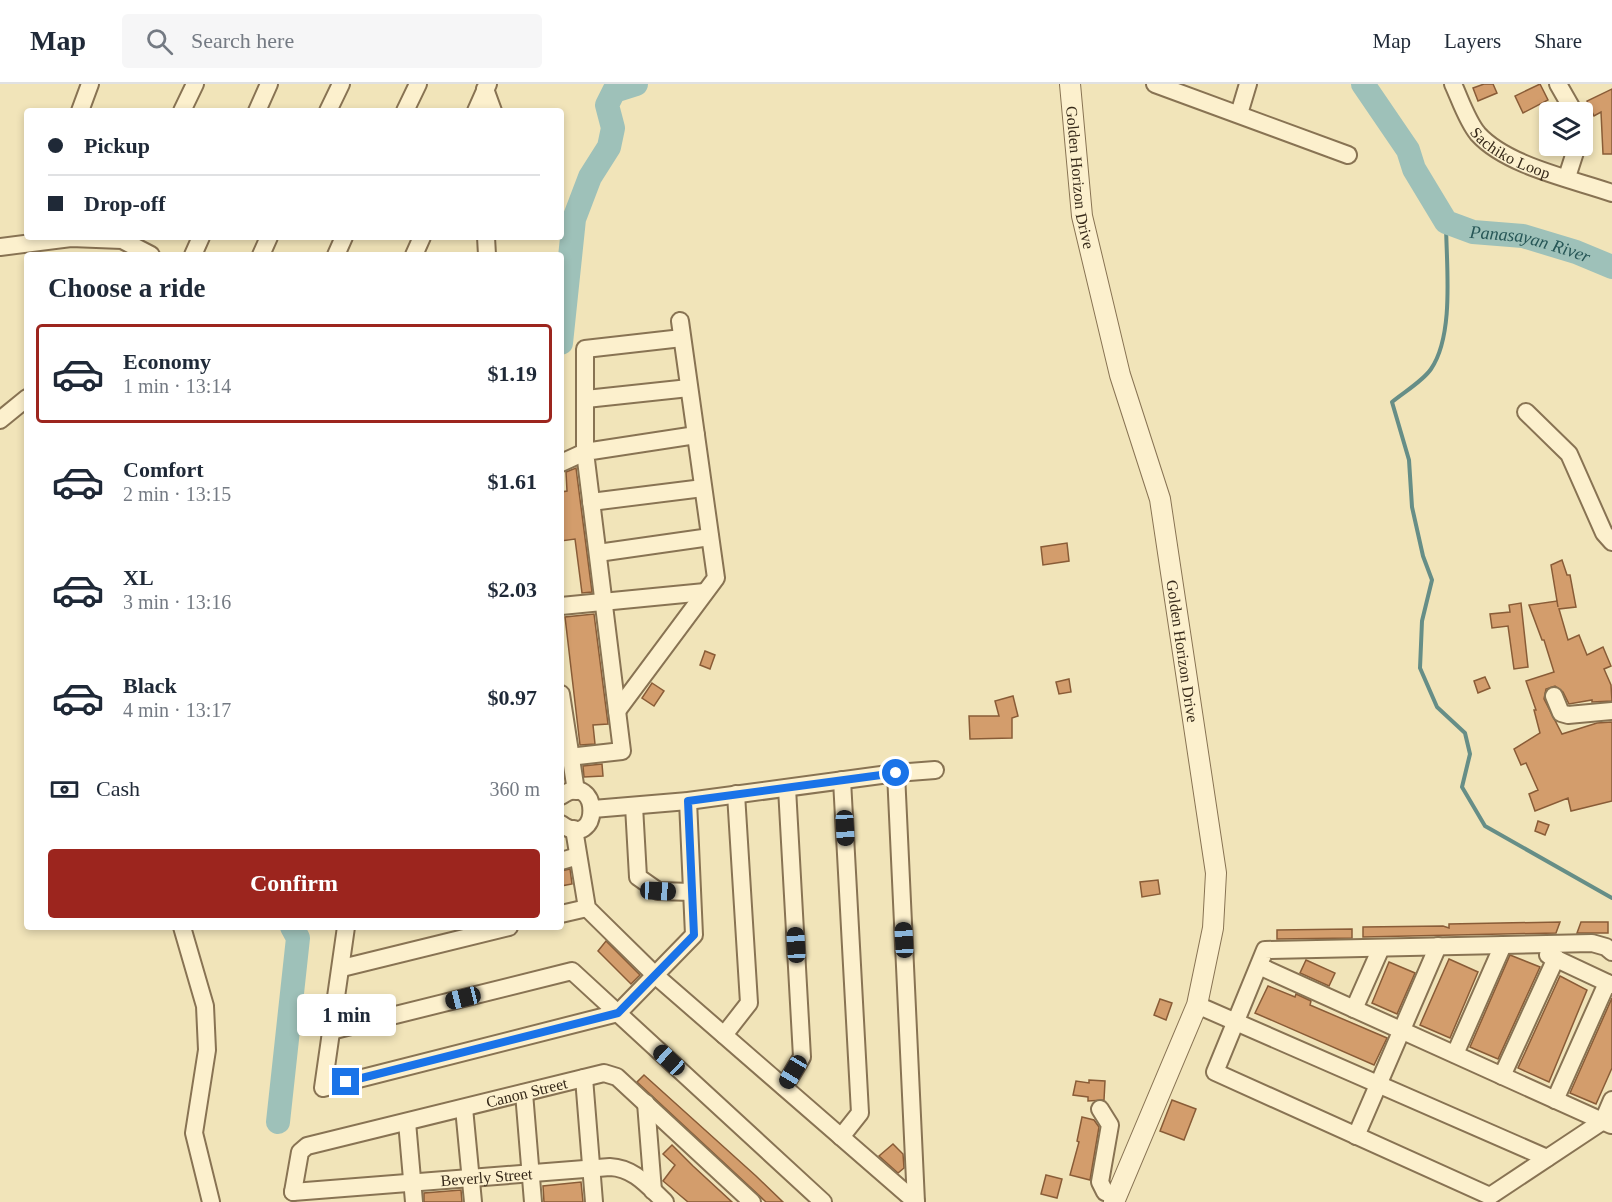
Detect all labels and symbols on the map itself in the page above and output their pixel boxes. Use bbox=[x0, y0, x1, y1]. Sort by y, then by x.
street label: Golden Horizon Drive bbox=[1063, 105, 1098, 251]
street label: Sachiko Loop bbox=[1467, 124, 1552, 183]
water label: Panasayan River bbox=[1468, 222, 1594, 267]
street label: Golden Horizon Drive bbox=[1163, 579, 1201, 724]
route start bbox=[882, 759, 909, 786]
car bbox=[835, 810, 855, 846]
car bbox=[640, 881, 676, 901]
car bbox=[894, 922, 914, 958]
car bbox=[786, 927, 806, 963]
car bbox=[443, 985, 483, 1011]
callout: 1 min bbox=[296, 995, 395, 1037]
car bbox=[650, 1041, 688, 1079]
car bbox=[776, 1052, 810, 1092]
route end bbox=[332, 1068, 359, 1095]
street label: Canon Street bbox=[484, 1074, 570, 1111]
street label: Beverly Street bbox=[440, 1165, 534, 1189]

